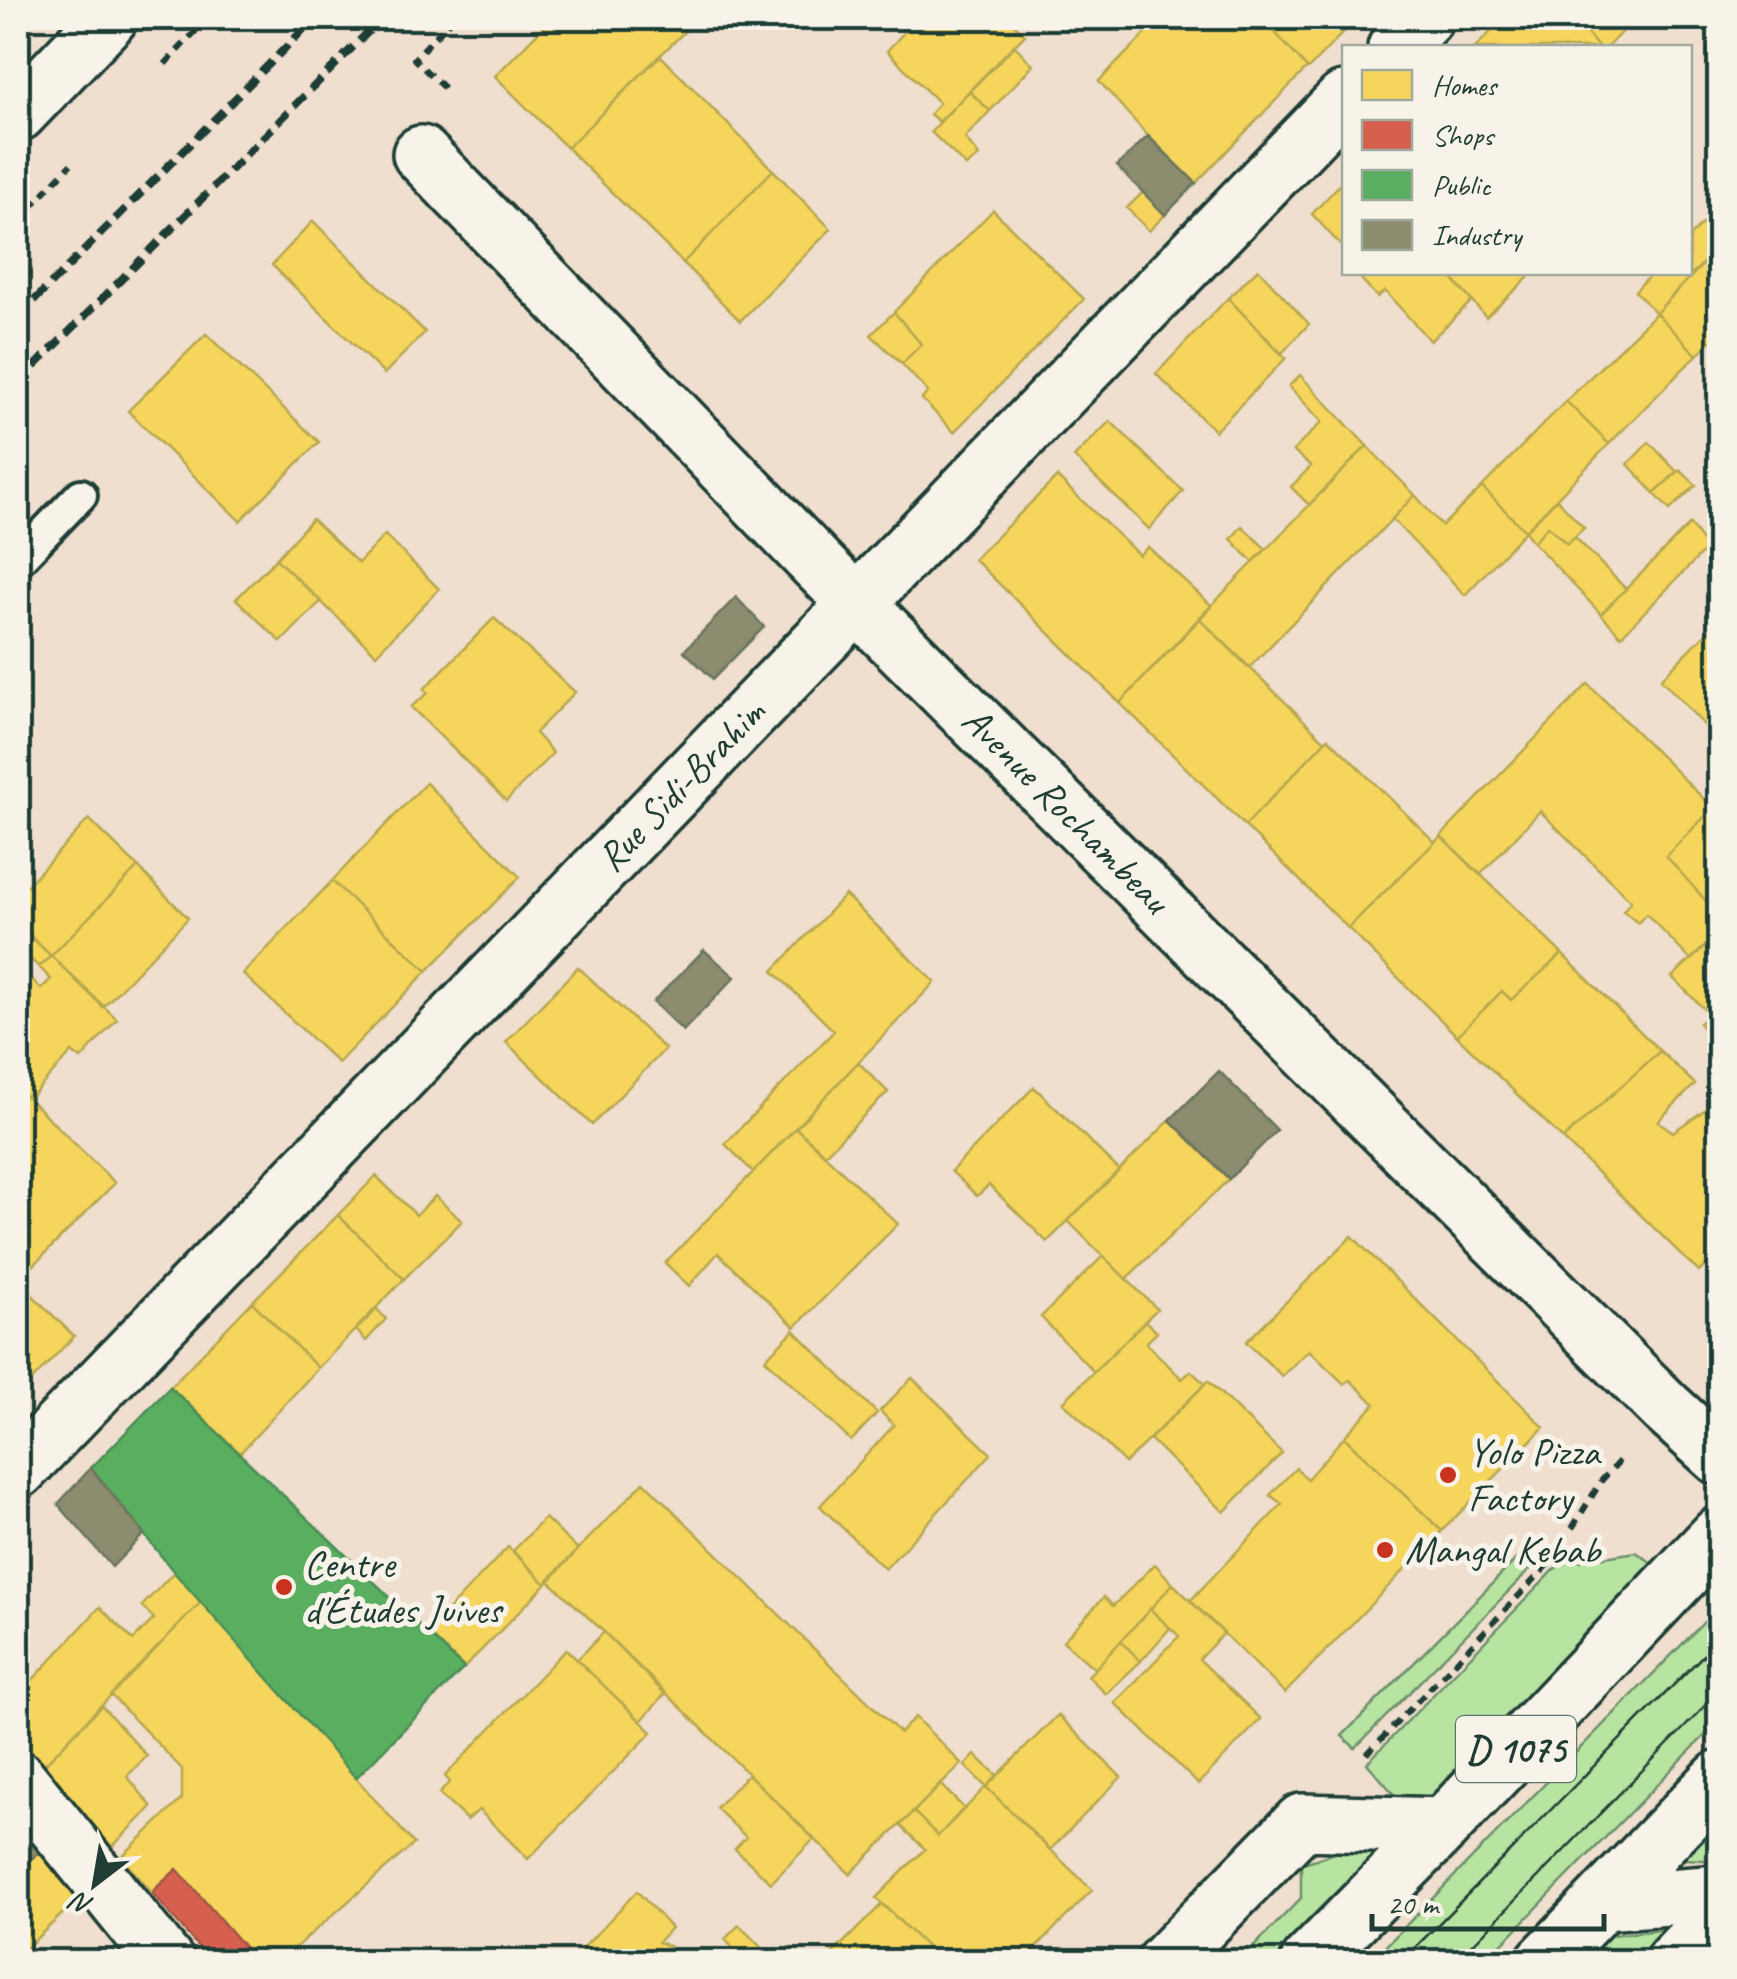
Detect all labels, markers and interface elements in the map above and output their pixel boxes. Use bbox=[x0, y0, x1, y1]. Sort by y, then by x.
legend bbox=[1342, 45, 1692, 275]
text: Homes bbox=[1432, 66, 1499, 104]
text: Shops bbox=[1432, 116, 1496, 154]
text: Public bbox=[1432, 166, 1492, 204]
text: Industry bbox=[1432, 216, 1524, 254]
street label: Rue Sidi-Brahim bbox=[586, 687, 777, 882]
street label: Avenue Rochambeau bbox=[952, 696, 1182, 926]
place label: Yolo Pizza Factory bbox=[1468, 1427, 1602, 1523]
marker: Yolo Pizza Factory bbox=[1437, 1464, 1459, 1486]
place label: Mangal Kebab bbox=[1405, 1525, 1603, 1575]
place label: Centre d'Études Juives bbox=[304, 1539, 505, 1635]
marker: Mangal Kebab bbox=[1374, 1539, 1396, 1561]
marker: Centre d'Études Juives bbox=[273, 1576, 295, 1598]
road number: D 1075 bbox=[1456, 1716, 1576, 1782]
north arrow bbox=[45, 1834, 145, 1934]
scale bar bbox=[1372, 1869, 1604, 1931]
text: N bbox=[62, 1883, 99, 1924]
text: 20 m bbox=[1387, 1885, 1440, 1923]

